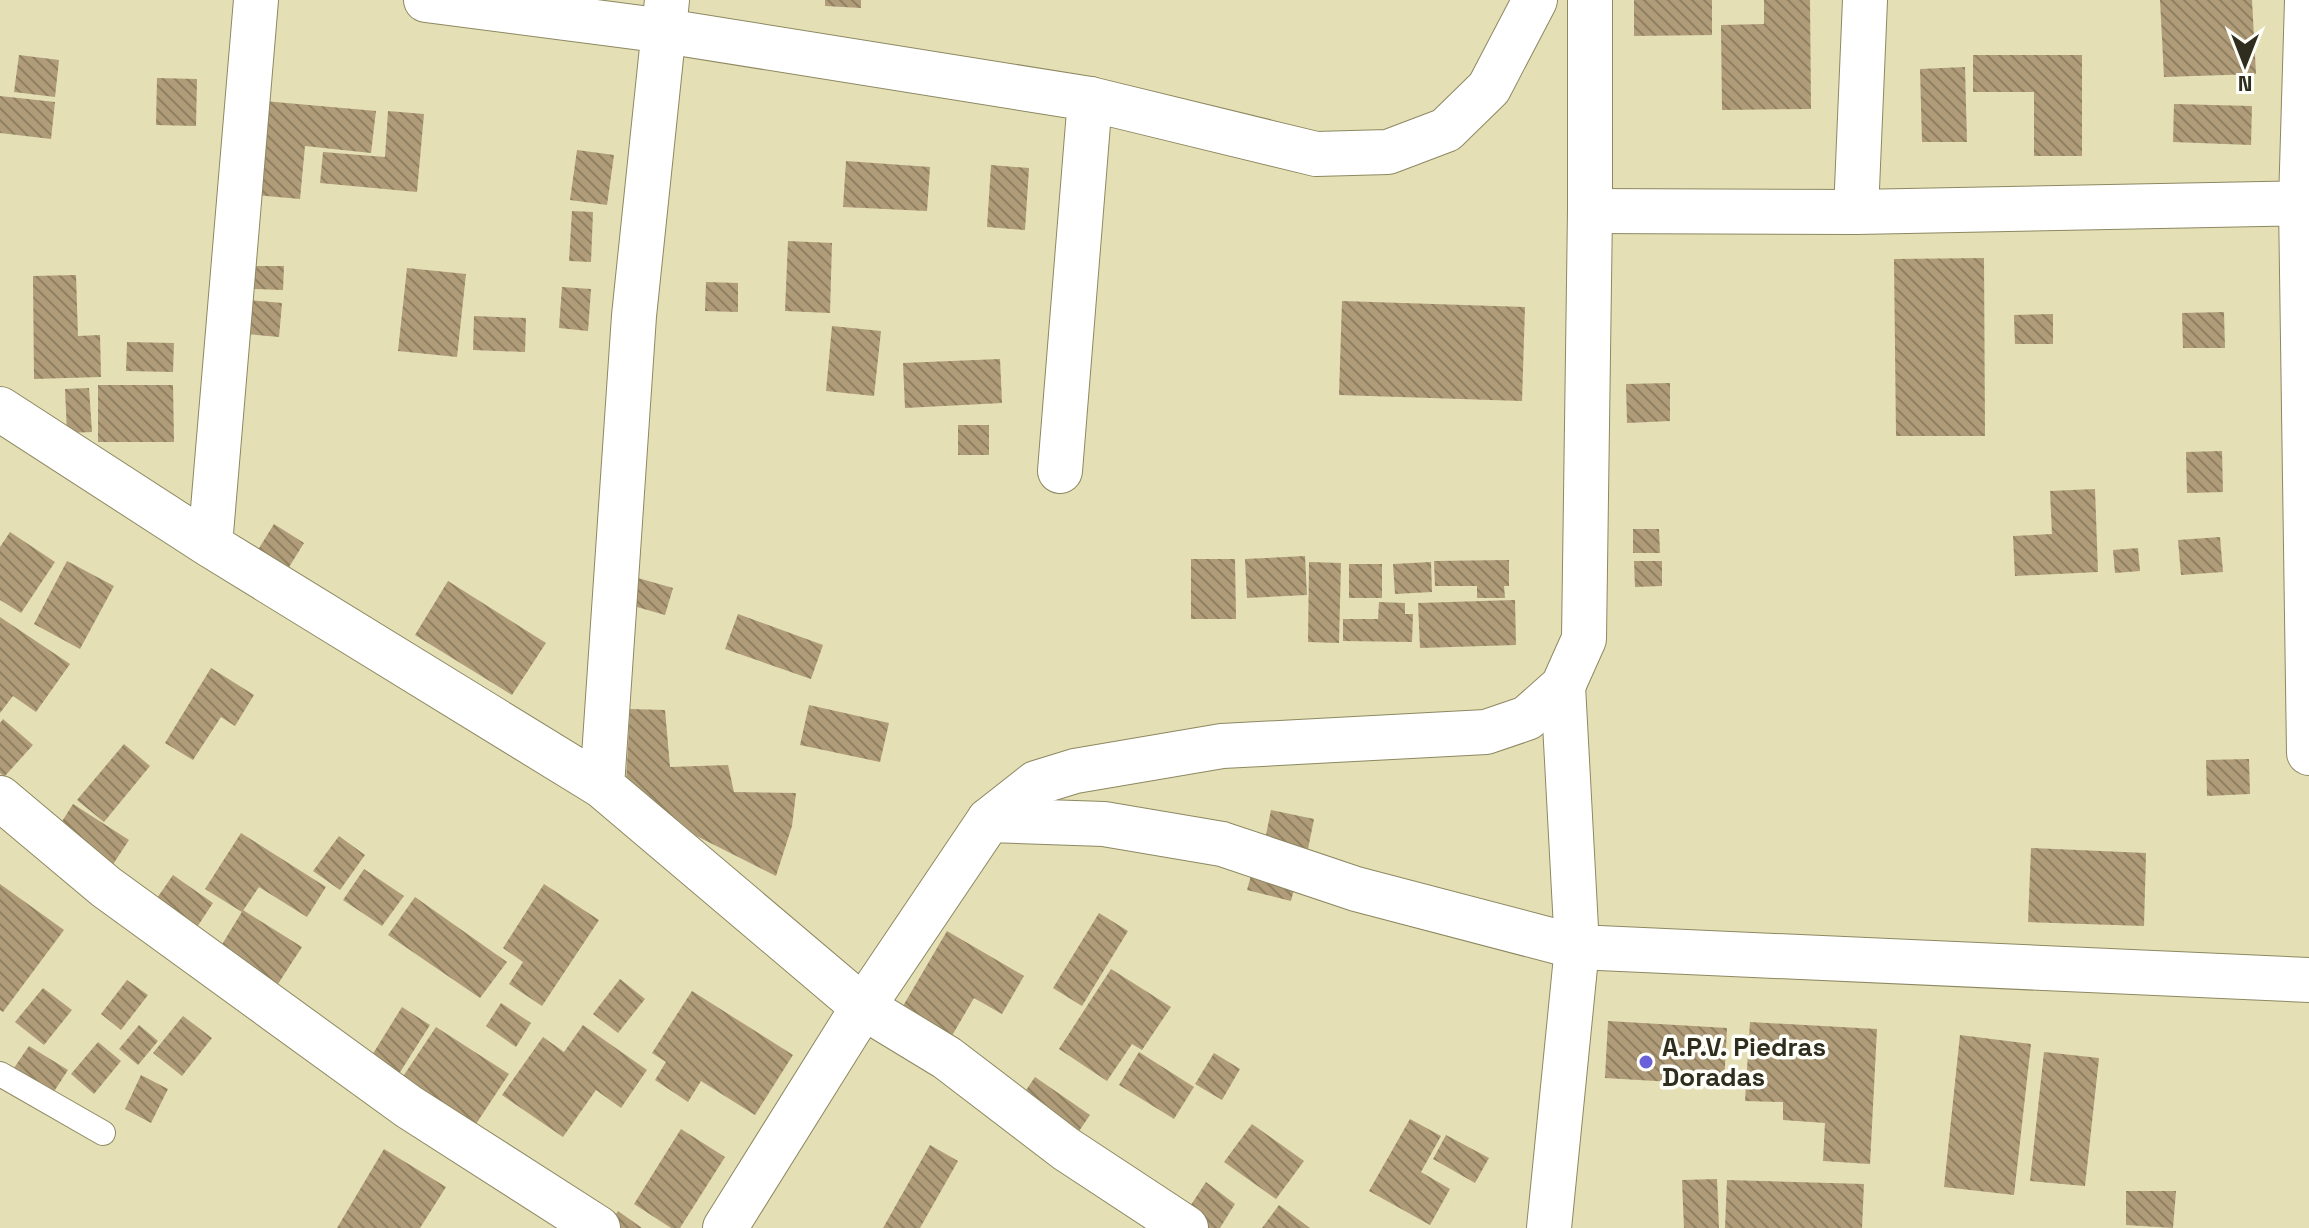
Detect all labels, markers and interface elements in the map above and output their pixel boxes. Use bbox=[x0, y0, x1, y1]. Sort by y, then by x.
north arrow bbox=[2205, 24, 2285, 104]
text: N bbox=[2238, 70, 2252, 98]
place label: A.P.V. Piedras Doradas bbox=[1662, 1030, 1826, 1094]
marker: A.P.V. Piedras Doradas bbox=[1637, 1053, 1655, 1071]

